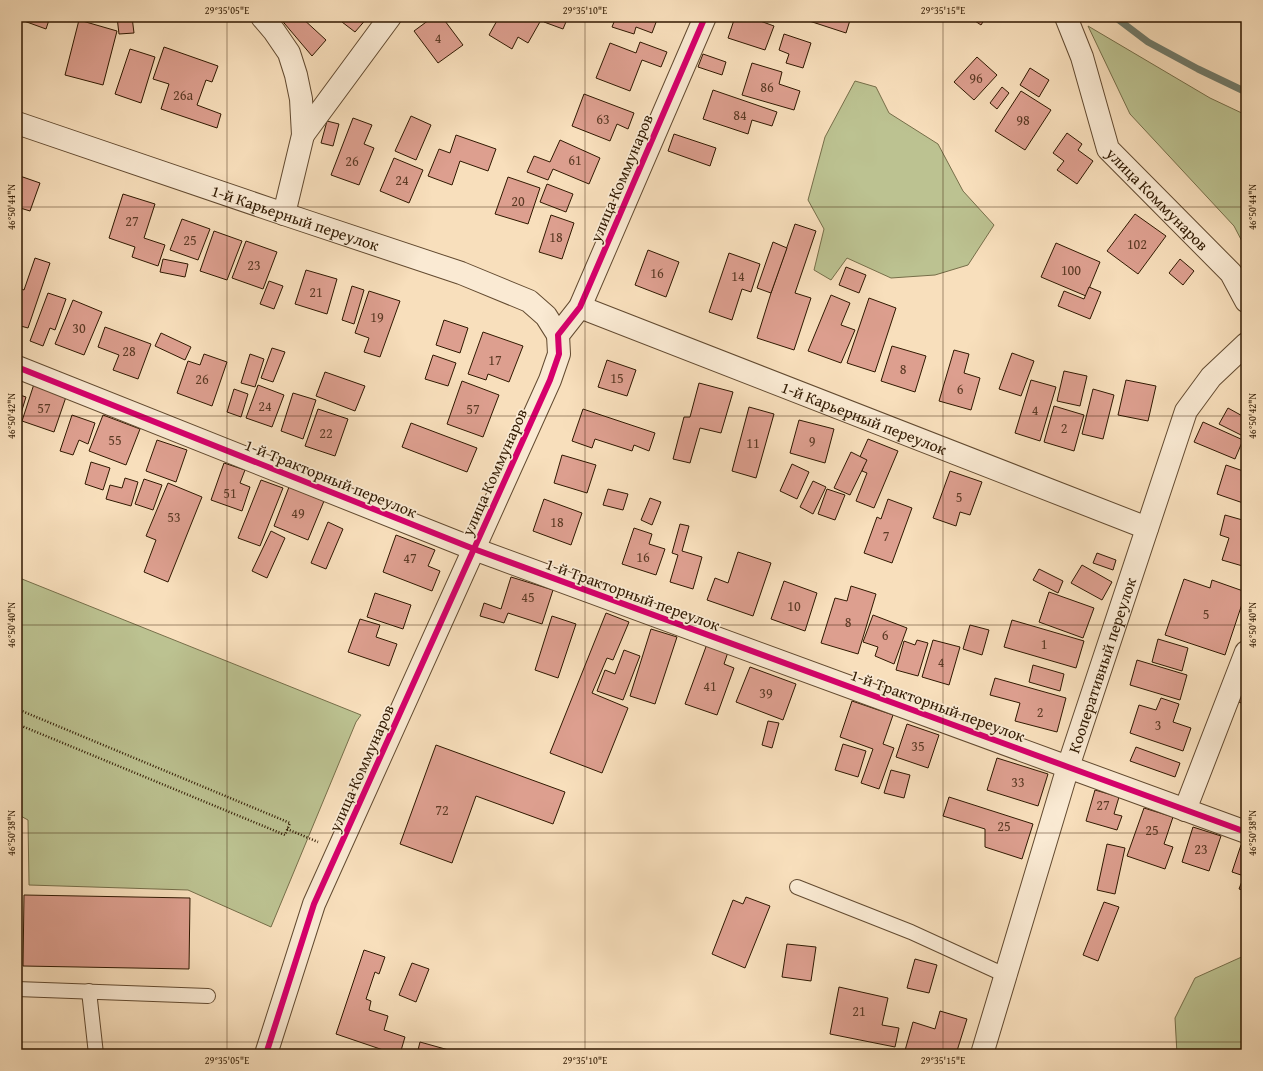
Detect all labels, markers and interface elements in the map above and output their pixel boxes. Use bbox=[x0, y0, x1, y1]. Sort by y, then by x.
text: 29°35'05"E bbox=[205, 3, 249, 18]
text: 29°35'10"E bbox=[563, 3, 607, 18]
text: 29°35'15"E bbox=[921, 3, 965, 18]
house number: 4 bbox=[435, 28, 442, 48]
house number: 96 bbox=[969, 68, 983, 88]
house number: 86 bbox=[760, 77, 774, 97]
house number: 26а bbox=[173, 85, 193, 105]
house number: 84 bbox=[733, 105, 747, 125]
house number: 63 bbox=[596, 109, 610, 129]
street label: улица Коммунаров bbox=[583, 110, 659, 247]
house number: 98 bbox=[1016, 110, 1030, 130]
street label: улица Коммунаров bbox=[1100, 141, 1215, 256]
house number: 61 bbox=[568, 150, 582, 170]
house number: 26 bbox=[345, 151, 359, 171]
house number: 24 bbox=[395, 170, 409, 190]
street label: 1-й Карьерный переулок bbox=[208, 178, 383, 257]
text: 46°50'44"N bbox=[4, 184, 19, 230]
text: 46°50'44"N bbox=[1245, 184, 1260, 230]
house number: 20 bbox=[511, 191, 525, 211]
house number: 27 bbox=[125, 211, 139, 231]
house number: 18 bbox=[549, 227, 563, 247]
house number: 25 bbox=[183, 230, 197, 250]
house number: 102 bbox=[1127, 234, 1147, 254]
house number: 23 bbox=[247, 255, 261, 275]
house number: 100 bbox=[1061, 260, 1081, 280]
house number: 16 bbox=[650, 263, 664, 283]
house number: 14 bbox=[731, 266, 745, 286]
house number: 21 bbox=[309, 282, 323, 302]
house number: 19 bbox=[370, 307, 384, 327]
house number: 30 bbox=[72, 318, 86, 338]
house number: 28 bbox=[122, 341, 136, 361]
house number: 17 bbox=[488, 350, 502, 370]
house number: 8 bbox=[900, 359, 907, 379]
house number: 15 bbox=[610, 368, 624, 388]
house number: 26 bbox=[195, 369, 209, 389]
street label: 1-й Карьерный переулок bbox=[778, 375, 951, 461]
house number: 6 bbox=[957, 379, 964, 399]
text: 46°50'42"N bbox=[4, 393, 19, 439]
text: 46°50'42"N bbox=[1245, 393, 1260, 439]
house number: 24 bbox=[258, 396, 272, 416]
house number: 57 bbox=[37, 398, 51, 418]
house number: 57 bbox=[466, 399, 480, 419]
house number: 4 bbox=[1032, 400, 1039, 420]
street label: улица Коммунаров bbox=[455, 404, 533, 540]
house number: 2 bbox=[1061, 418, 1067, 438]
house number: 22 bbox=[319, 423, 333, 443]
house number: 55 bbox=[108, 430, 122, 450]
house number: 9 bbox=[809, 431, 816, 451]
street label: 1-й Тракторный переулок bbox=[241, 432, 421, 524]
house number: 11 bbox=[746, 433, 760, 453]
house number: 51 bbox=[223, 483, 237, 503]
house number: 5 bbox=[956, 487, 962, 507]
house number: 49 bbox=[291, 503, 305, 523]
house number: 53 bbox=[167, 507, 181, 527]
house number: 18 bbox=[550, 512, 564, 532]
house number: 7 bbox=[883, 526, 890, 546]
house number: 16 bbox=[636, 547, 650, 567]
house number: 47 bbox=[403, 548, 417, 568]
street label: 1-й Тракторный переулок bbox=[542, 551, 724, 637]
street label: Кооперативный переулок bbox=[1061, 573, 1142, 756]
house number: 45 bbox=[521, 587, 535, 607]
house number: 10 bbox=[787, 596, 801, 616]
text: 46°50'40"N bbox=[4, 602, 19, 648]
text: 46°50'40"N bbox=[1245, 602, 1260, 648]
house number: 5 bbox=[1203, 604, 1209, 624]
house number: 8 bbox=[845, 612, 852, 632]
house number: 6 bbox=[882, 625, 889, 645]
house number: 1 bbox=[1041, 634, 1047, 654]
house number: 4 bbox=[938, 652, 945, 672]
street label: 1-й Тракторный переулок bbox=[847, 662, 1029, 748]
house number: 41 bbox=[703, 676, 717, 696]
house number: 39 bbox=[759, 683, 773, 703]
street label: улица Коммунаров bbox=[322, 700, 400, 836]
house number: 2 bbox=[1037, 702, 1043, 722]
house number: 3 bbox=[1155, 715, 1161, 735]
house number: 35 bbox=[911, 736, 925, 756]
house number: 33 bbox=[1011, 772, 1025, 792]
house number: 27 bbox=[1096, 795, 1110, 815]
house number: 72 bbox=[435, 800, 449, 820]
text: 46°50'38"N bbox=[4, 810, 19, 856]
text: 46°50'38"N bbox=[1245, 810, 1260, 856]
house number: 25 bbox=[997, 816, 1011, 836]
house number: 25 bbox=[1145, 820, 1159, 840]
house number: 23 bbox=[1194, 839, 1208, 859]
house number: 21 bbox=[852, 1001, 866, 1021]
text: 29°35'05"E bbox=[205, 1053, 249, 1068]
text: 29°35'10"E bbox=[563, 1053, 607, 1068]
text: 29°35'15"E bbox=[921, 1053, 965, 1068]

